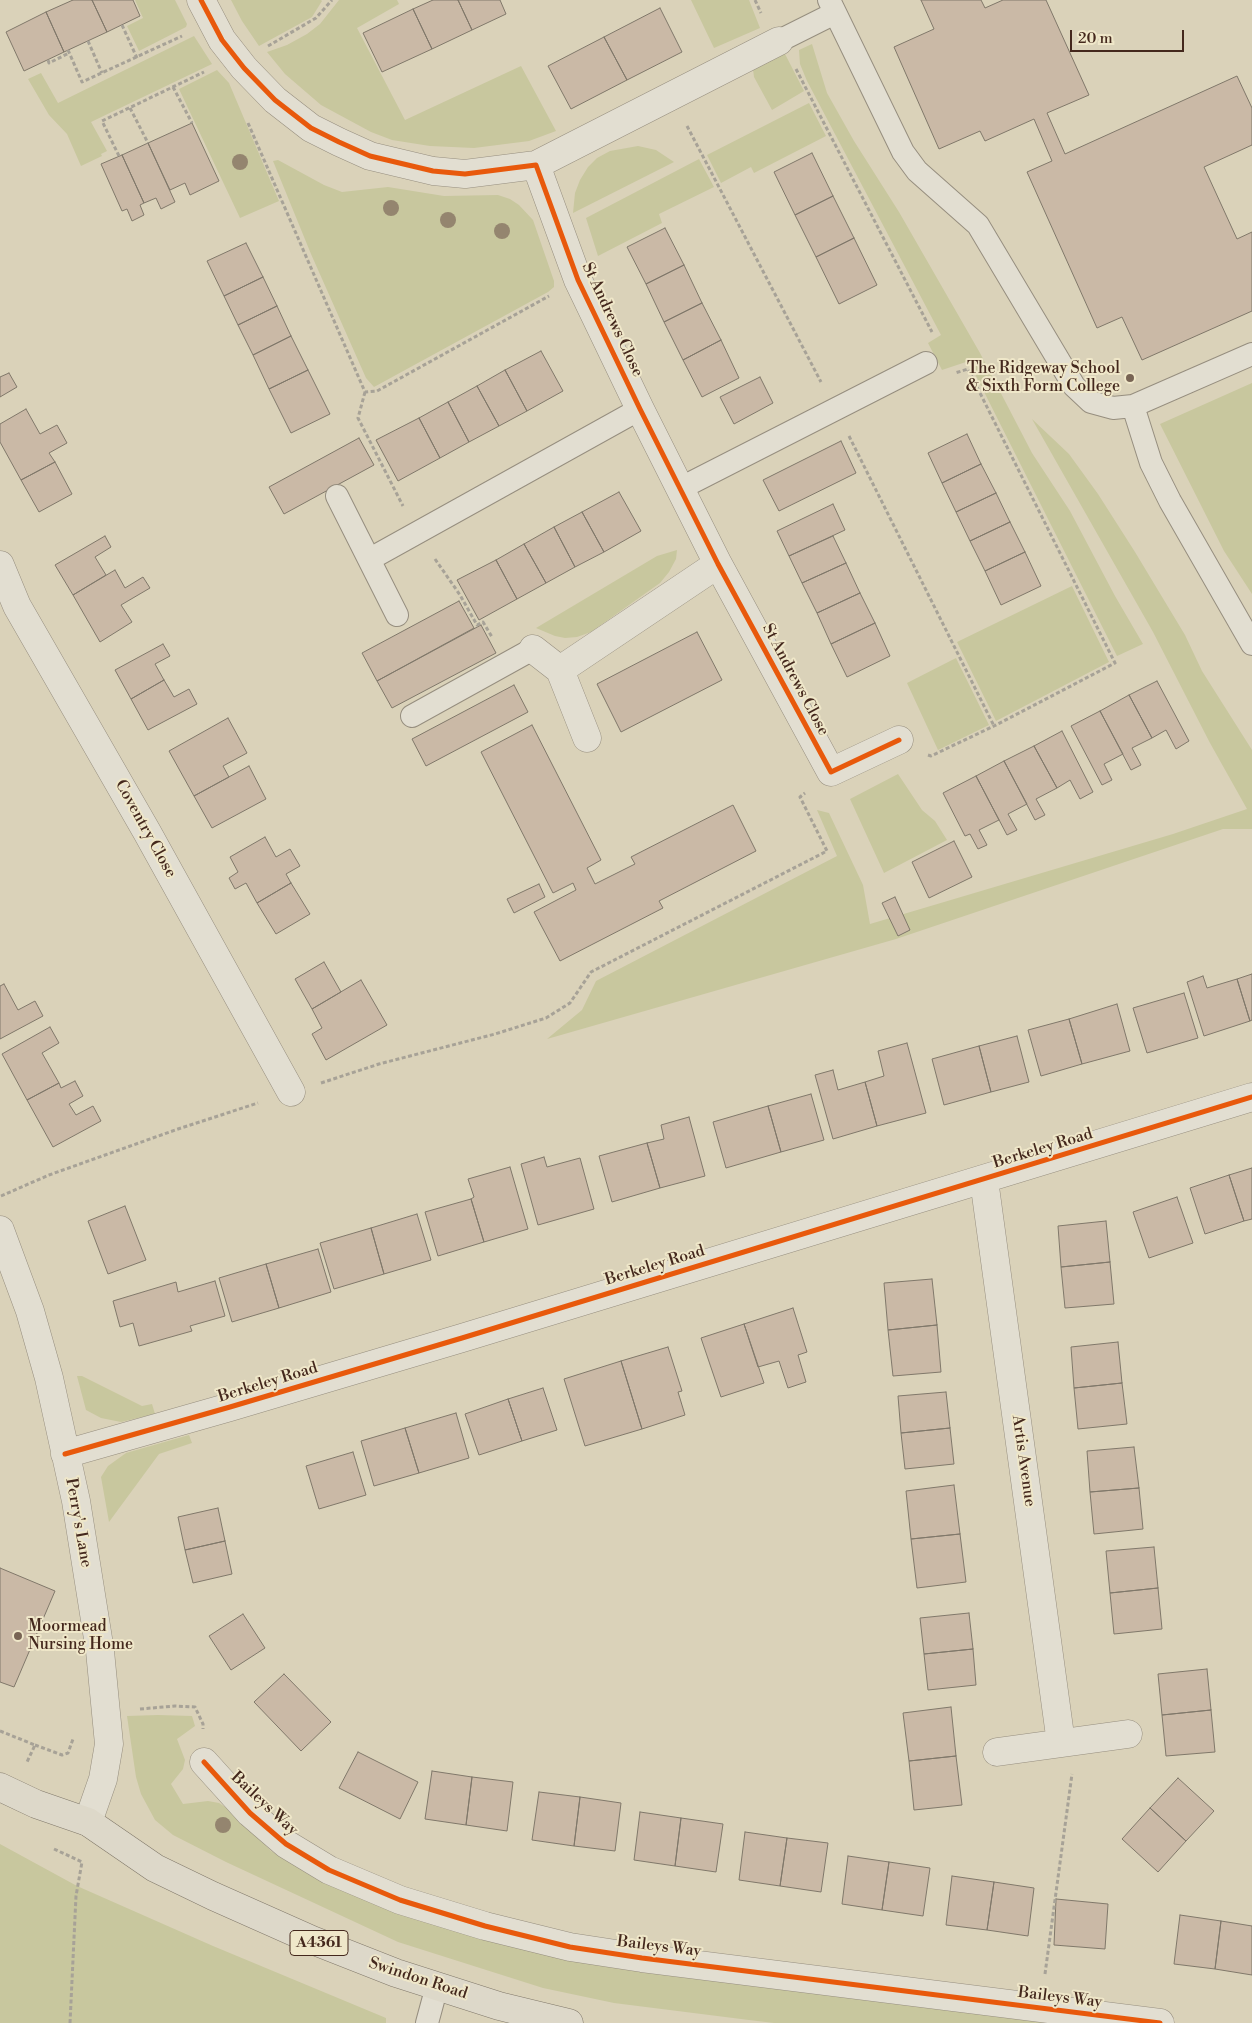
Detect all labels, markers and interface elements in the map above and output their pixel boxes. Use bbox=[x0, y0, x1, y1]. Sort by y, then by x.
scale bar bbox=[1072, 20, 1186, 52]
text: 20 m bbox=[1078, 29, 1113, 48]
street label: St Andrews Close bbox=[577, 260, 647, 380]
place label: The Ridgeway School & Sixth Form College bbox=[966, 359, 1120, 397]
marker: The Ridgeway School & Sixth Form College bbox=[1124, 372, 1136, 384]
street label: St Andrews Close bbox=[757, 621, 833, 739]
street label: Coventry Close bbox=[110, 777, 180, 881]
street label: Berkeley Road bbox=[991, 1125, 1095, 1173]
street label: Berkeley Road bbox=[603, 1242, 707, 1290]
street label: Berkeley Road bbox=[216, 1359, 320, 1407]
street label: Artis Avenue bbox=[1007, 1414, 1039, 1508]
street label: Perry's Lane bbox=[61, 1477, 95, 1569]
place label: Moormead Nursing Home bbox=[28, 1617, 133, 1655]
marker: Moormead Nursing Home bbox=[12, 1630, 24, 1642]
street label: Baileys Way bbox=[226, 1768, 302, 1840]
road number: A4361 bbox=[290, 1930, 348, 1956]
street label: Baileys Way bbox=[616, 1932, 702, 1962]
street label: Swindon Road bbox=[366, 1954, 470, 2004]
street label: Baileys Way bbox=[1017, 1983, 1103, 2013]

